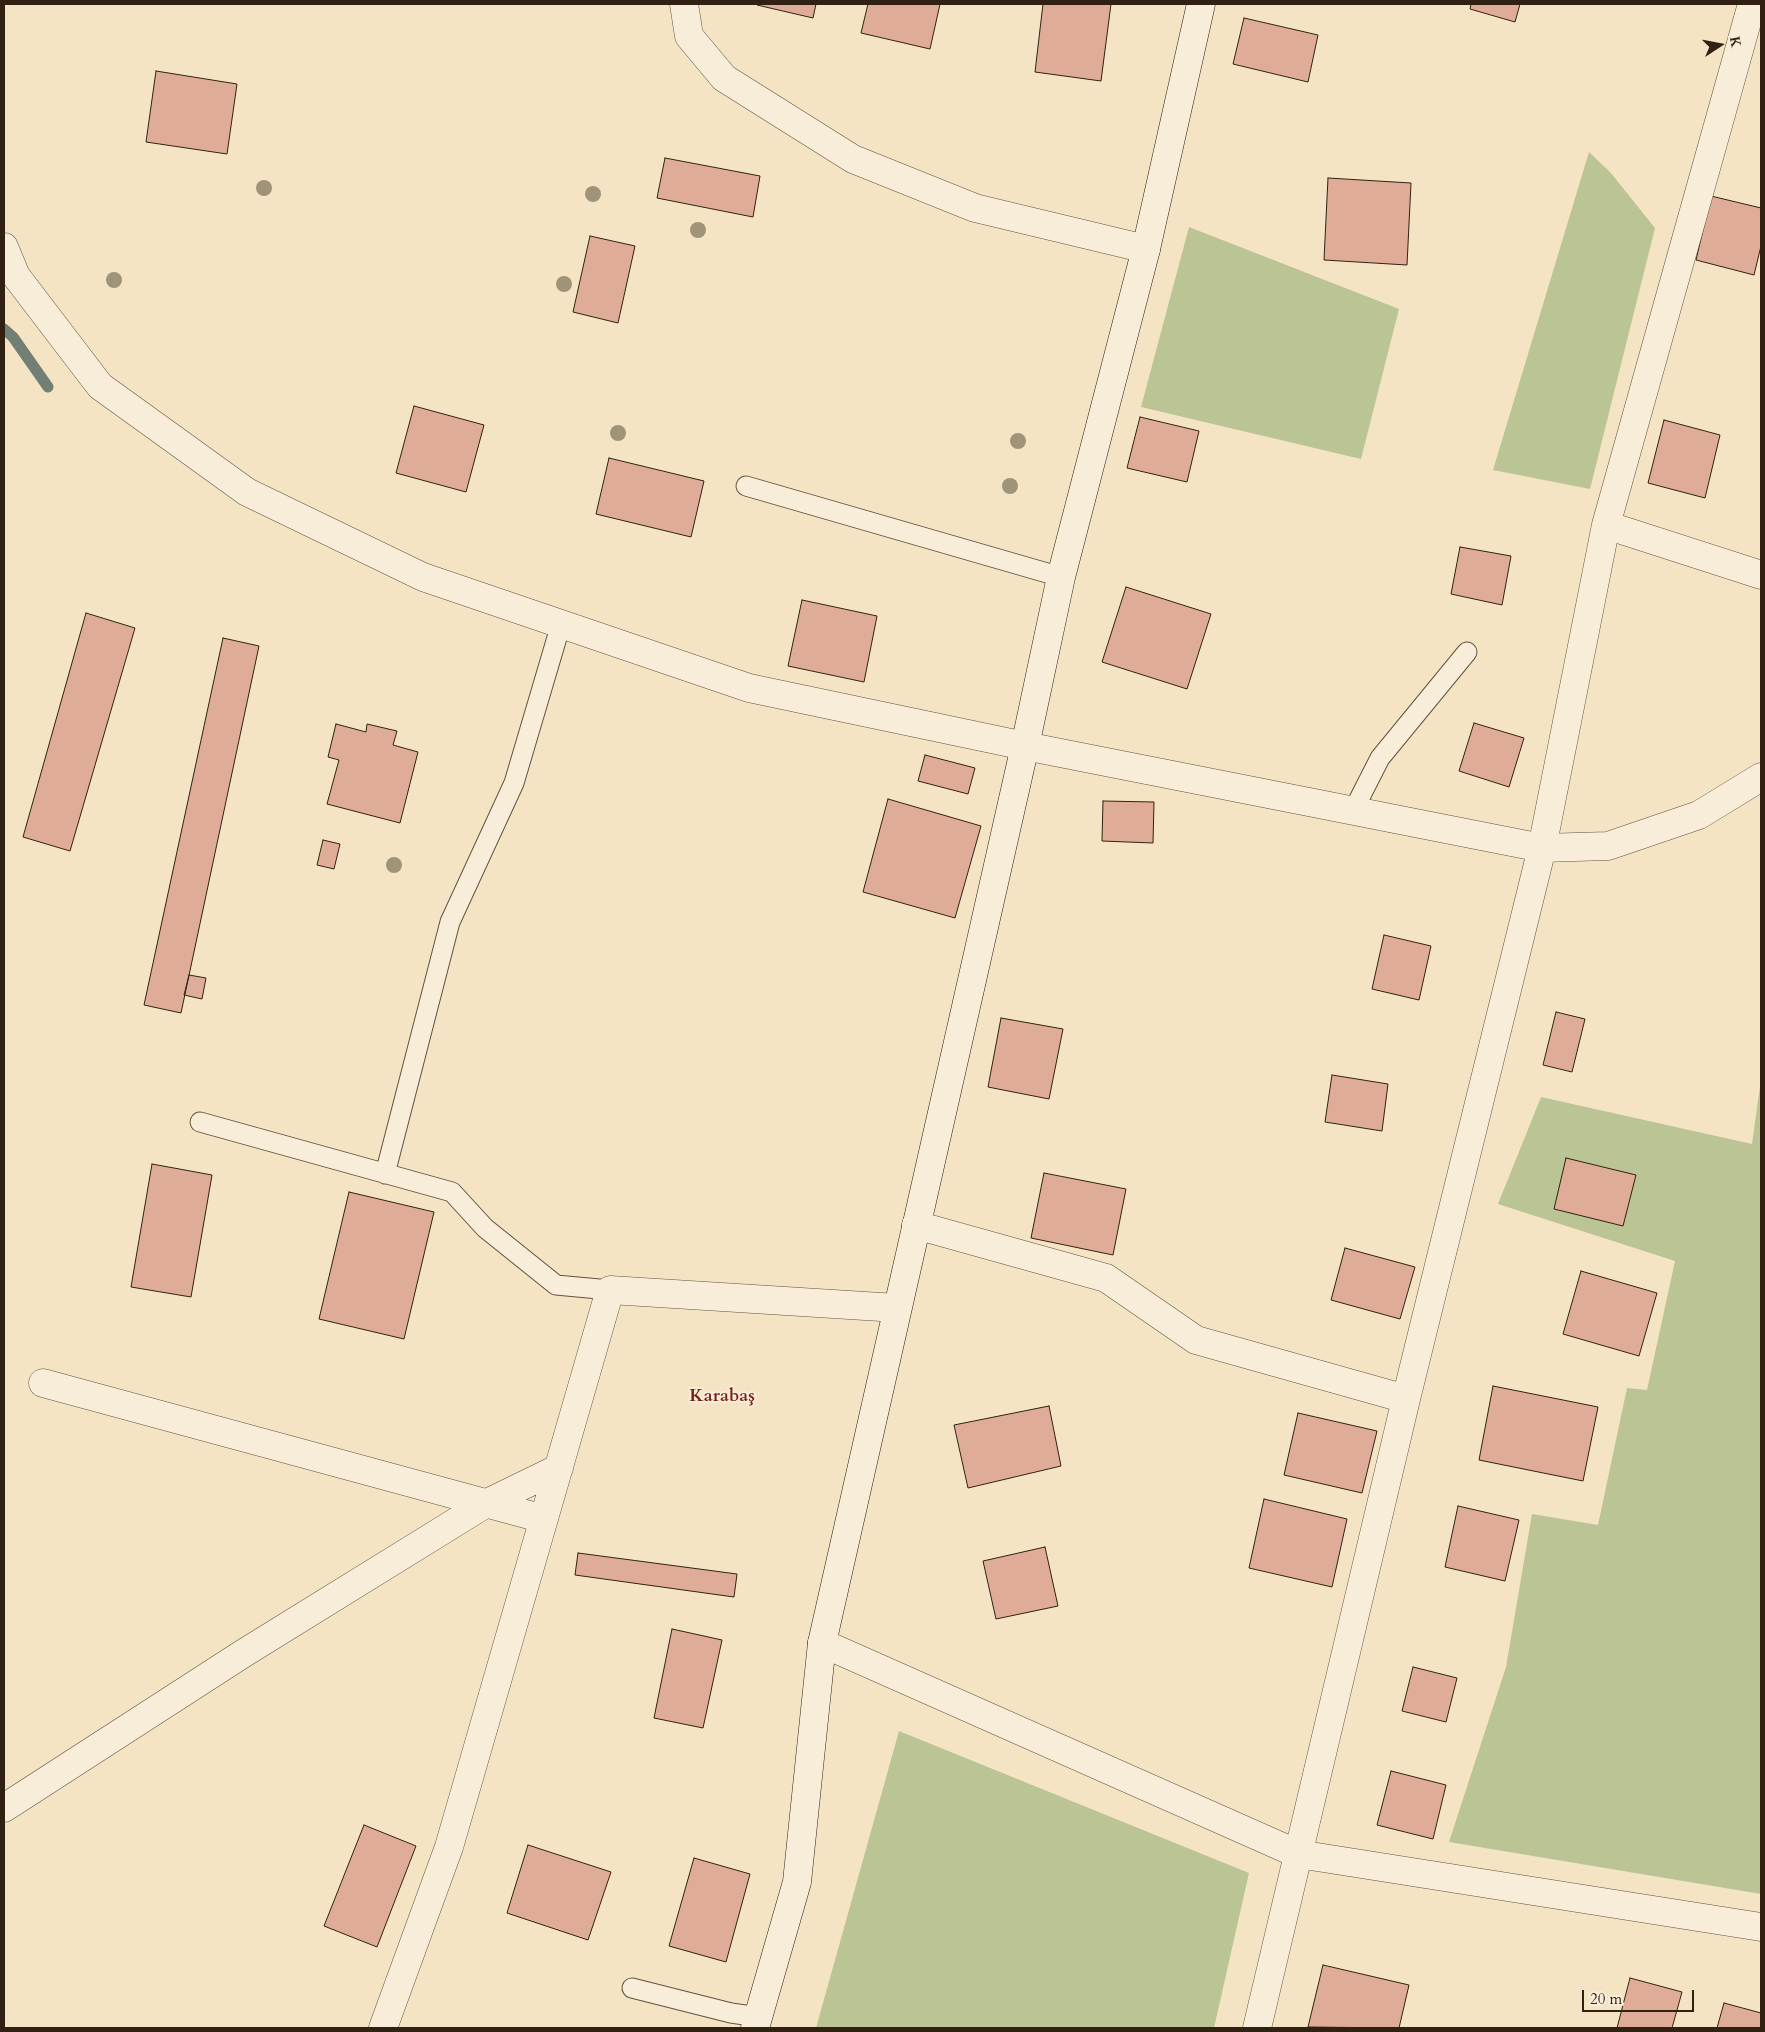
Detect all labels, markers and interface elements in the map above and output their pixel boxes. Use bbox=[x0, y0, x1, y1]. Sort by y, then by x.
north arrow bbox=[1695, 20, 1745, 70]
text: K bbox=[1725, 35, 1746, 49]
district label: Karabaş bbox=[689, 1386, 755, 1408]
scale bar bbox=[1585, 1980, 1698, 2012]
text: 20 m bbox=[1590, 1989, 1622, 2009]

